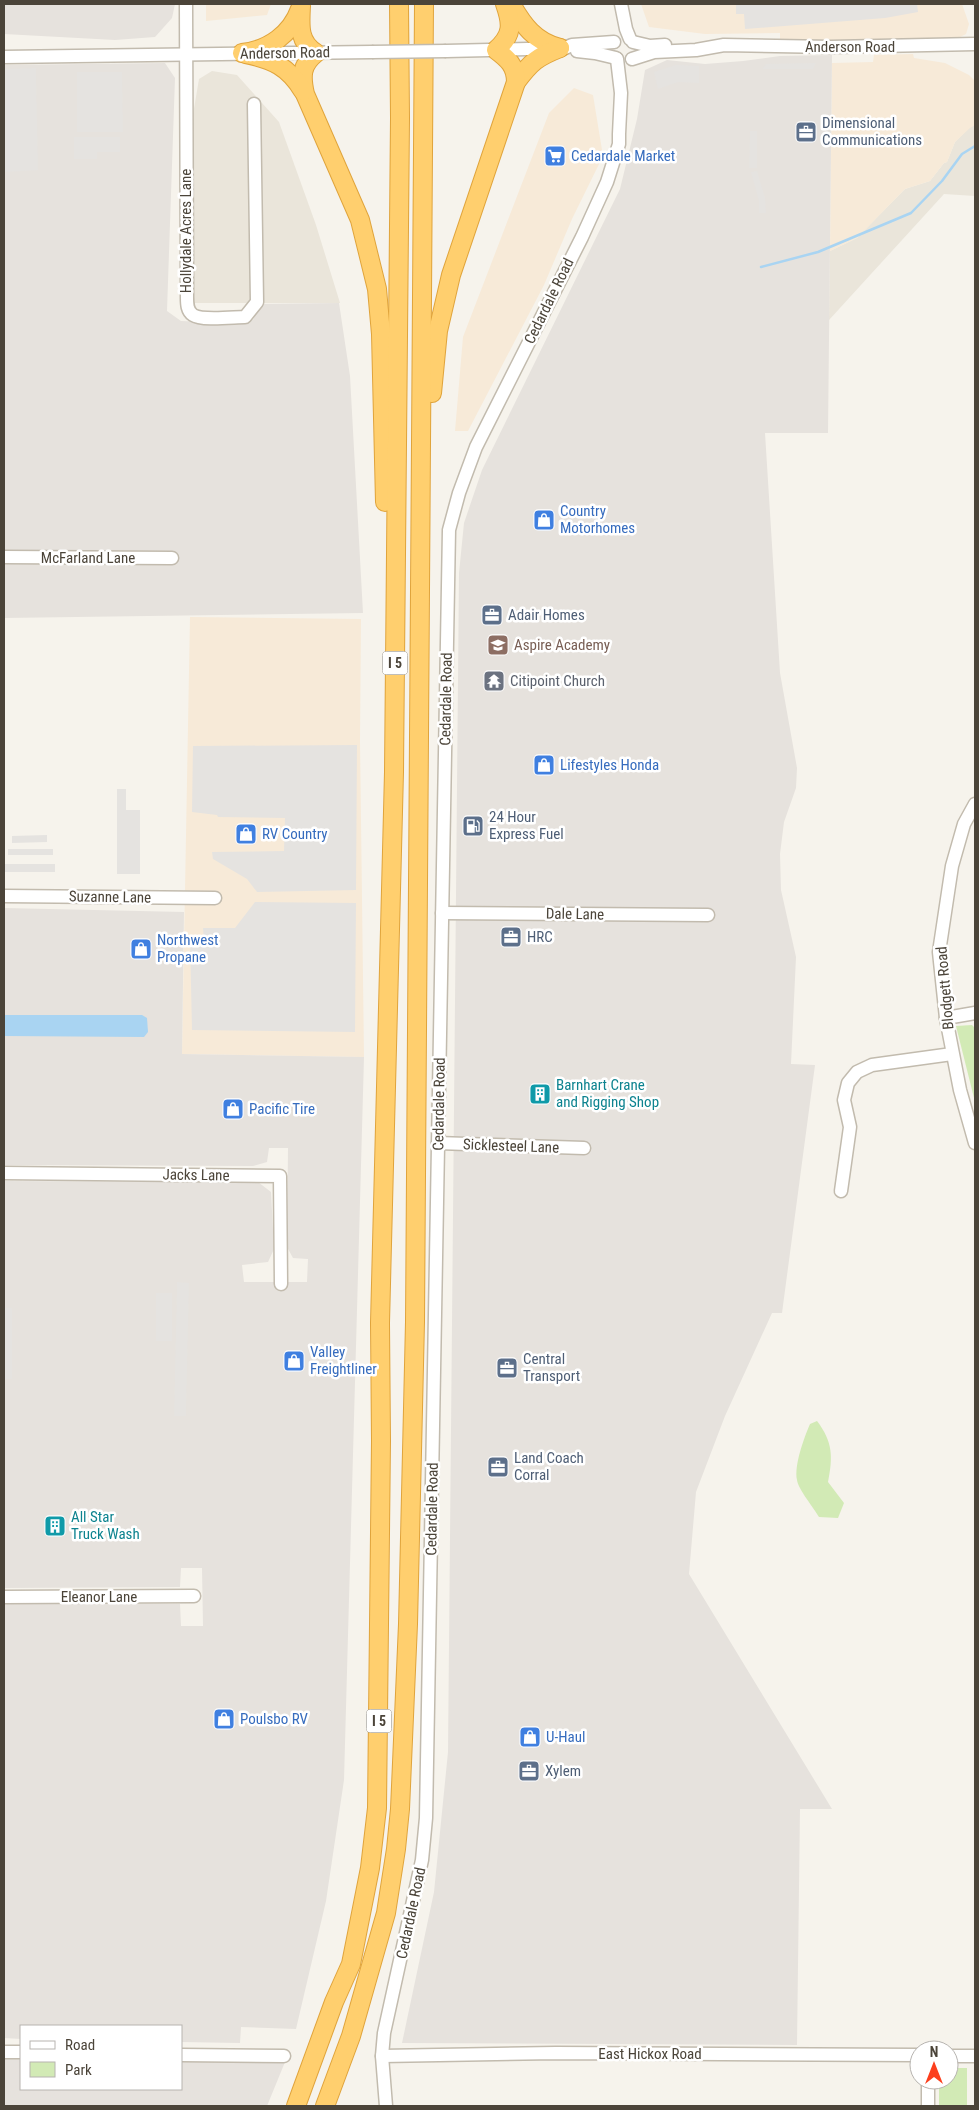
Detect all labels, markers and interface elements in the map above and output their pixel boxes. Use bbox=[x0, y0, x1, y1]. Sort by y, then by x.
street label: Anderson Road bbox=[805, 38, 895, 56]
street label: Anderson Road bbox=[240, 43, 330, 63]
place label: Dimensional Communications bbox=[822, 114, 922, 149]
office icon: Dimensional Communications bbox=[794, 120, 818, 144]
supermarket icon: Cedardale Market bbox=[543, 144, 567, 168]
place label: Cedardale Market bbox=[571, 147, 675, 165]
street label: Hollydale Acres Lane bbox=[177, 169, 195, 293]
street label: Cedardale Road bbox=[520, 255, 578, 347]
place label: Country Motorhomes bbox=[560, 502, 635, 537]
shop icon: Country Motorhomes bbox=[532, 508, 556, 532]
street label: McFarland Lane bbox=[41, 549, 135, 567]
office icon: Adair Homes bbox=[480, 603, 504, 627]
place label: Adair Homes bbox=[508, 606, 585, 624]
school or university icon: Aspire Academy bbox=[486, 633, 510, 657]
place label: Aspire Academy bbox=[514, 636, 610, 654]
road number: I 5 bbox=[382, 651, 408, 674]
street label: Cedardale Road bbox=[436, 652, 456, 746]
temple icon: Citipoint Church bbox=[482, 669, 506, 693]
place label: Citipoint Church bbox=[510, 672, 605, 690]
shop icon: Lifestyles Honda bbox=[532, 753, 556, 777]
place label: Lifestyles Honda bbox=[560, 756, 659, 774]
place label: 24 Hour Express Fuel bbox=[489, 808, 564, 843]
fuel station icon: 24 Hour Express Fuel bbox=[461, 814, 485, 838]
shop icon: RV Country bbox=[234, 822, 258, 846]
place label: RV Country bbox=[262, 825, 328, 843]
street label: Suzanne Lane bbox=[69, 887, 151, 907]
street label: Dale Lane bbox=[546, 904, 604, 924]
office icon: HRC bbox=[499, 925, 523, 949]
place label: HRC bbox=[527, 928, 553, 946]
place label: Northwest Propane bbox=[157, 931, 219, 966]
shop icon: Northwest Propane bbox=[129, 937, 153, 961]
street label: Blodgett Road bbox=[932, 946, 958, 1030]
street label: Cedardale Road bbox=[429, 1057, 449, 1151]
place label: Barnhart Crane and Rigging Shop bbox=[556, 1076, 659, 1111]
building icon: Barnhart Crane and Rigging Shop bbox=[528, 1082, 552, 1106]
shop icon: Pacific Tire bbox=[221, 1097, 245, 1121]
place label: Pacific Tire bbox=[249, 1100, 315, 1118]
street label: Sicklesteel Lane bbox=[463, 1135, 559, 1157]
street label: Jacks Lane bbox=[162, 1165, 230, 1185]
place label: Valley Freightliner bbox=[310, 1343, 377, 1378]
shop icon: Valley Freightliner bbox=[282, 1349, 306, 1373]
place label: Central Transport bbox=[523, 1350, 580, 1385]
office icon: Central Transport bbox=[495, 1356, 519, 1380]
place label: Land Coach Corral bbox=[514, 1449, 584, 1484]
office icon: Land Coach Corral bbox=[486, 1455, 510, 1479]
street label: Cedardale Road bbox=[422, 1462, 442, 1556]
place label: All Star Truck Wash bbox=[71, 1508, 140, 1543]
building icon: All Star Truck Wash bbox=[43, 1514, 67, 1538]
street label: Eleanor Lane bbox=[61, 1588, 137, 1606]
shop icon: Poulsbo RV bbox=[212, 1707, 236, 1731]
place label: Poulsbo RV bbox=[240, 1710, 308, 1728]
road number: I 5 bbox=[366, 1710, 392, 1732]
shop icon: U-Haul bbox=[518, 1725, 542, 1749]
place label: U-Haul bbox=[546, 1728, 585, 1746]
office icon: Xylem bbox=[517, 1759, 541, 1783]
place label: Xylem bbox=[545, 1762, 581, 1780]
street label: Cedardale Road bbox=[393, 1866, 429, 1960]
legend bbox=[20, 2025, 182, 2090]
text: Road bbox=[65, 2036, 95, 2054]
north arrow bbox=[909, 2040, 959, 2090]
text: N bbox=[930, 2044, 938, 2060]
street label: East Hickox Road bbox=[598, 2045, 702, 2063]
text: Park bbox=[65, 2061, 92, 2079]

